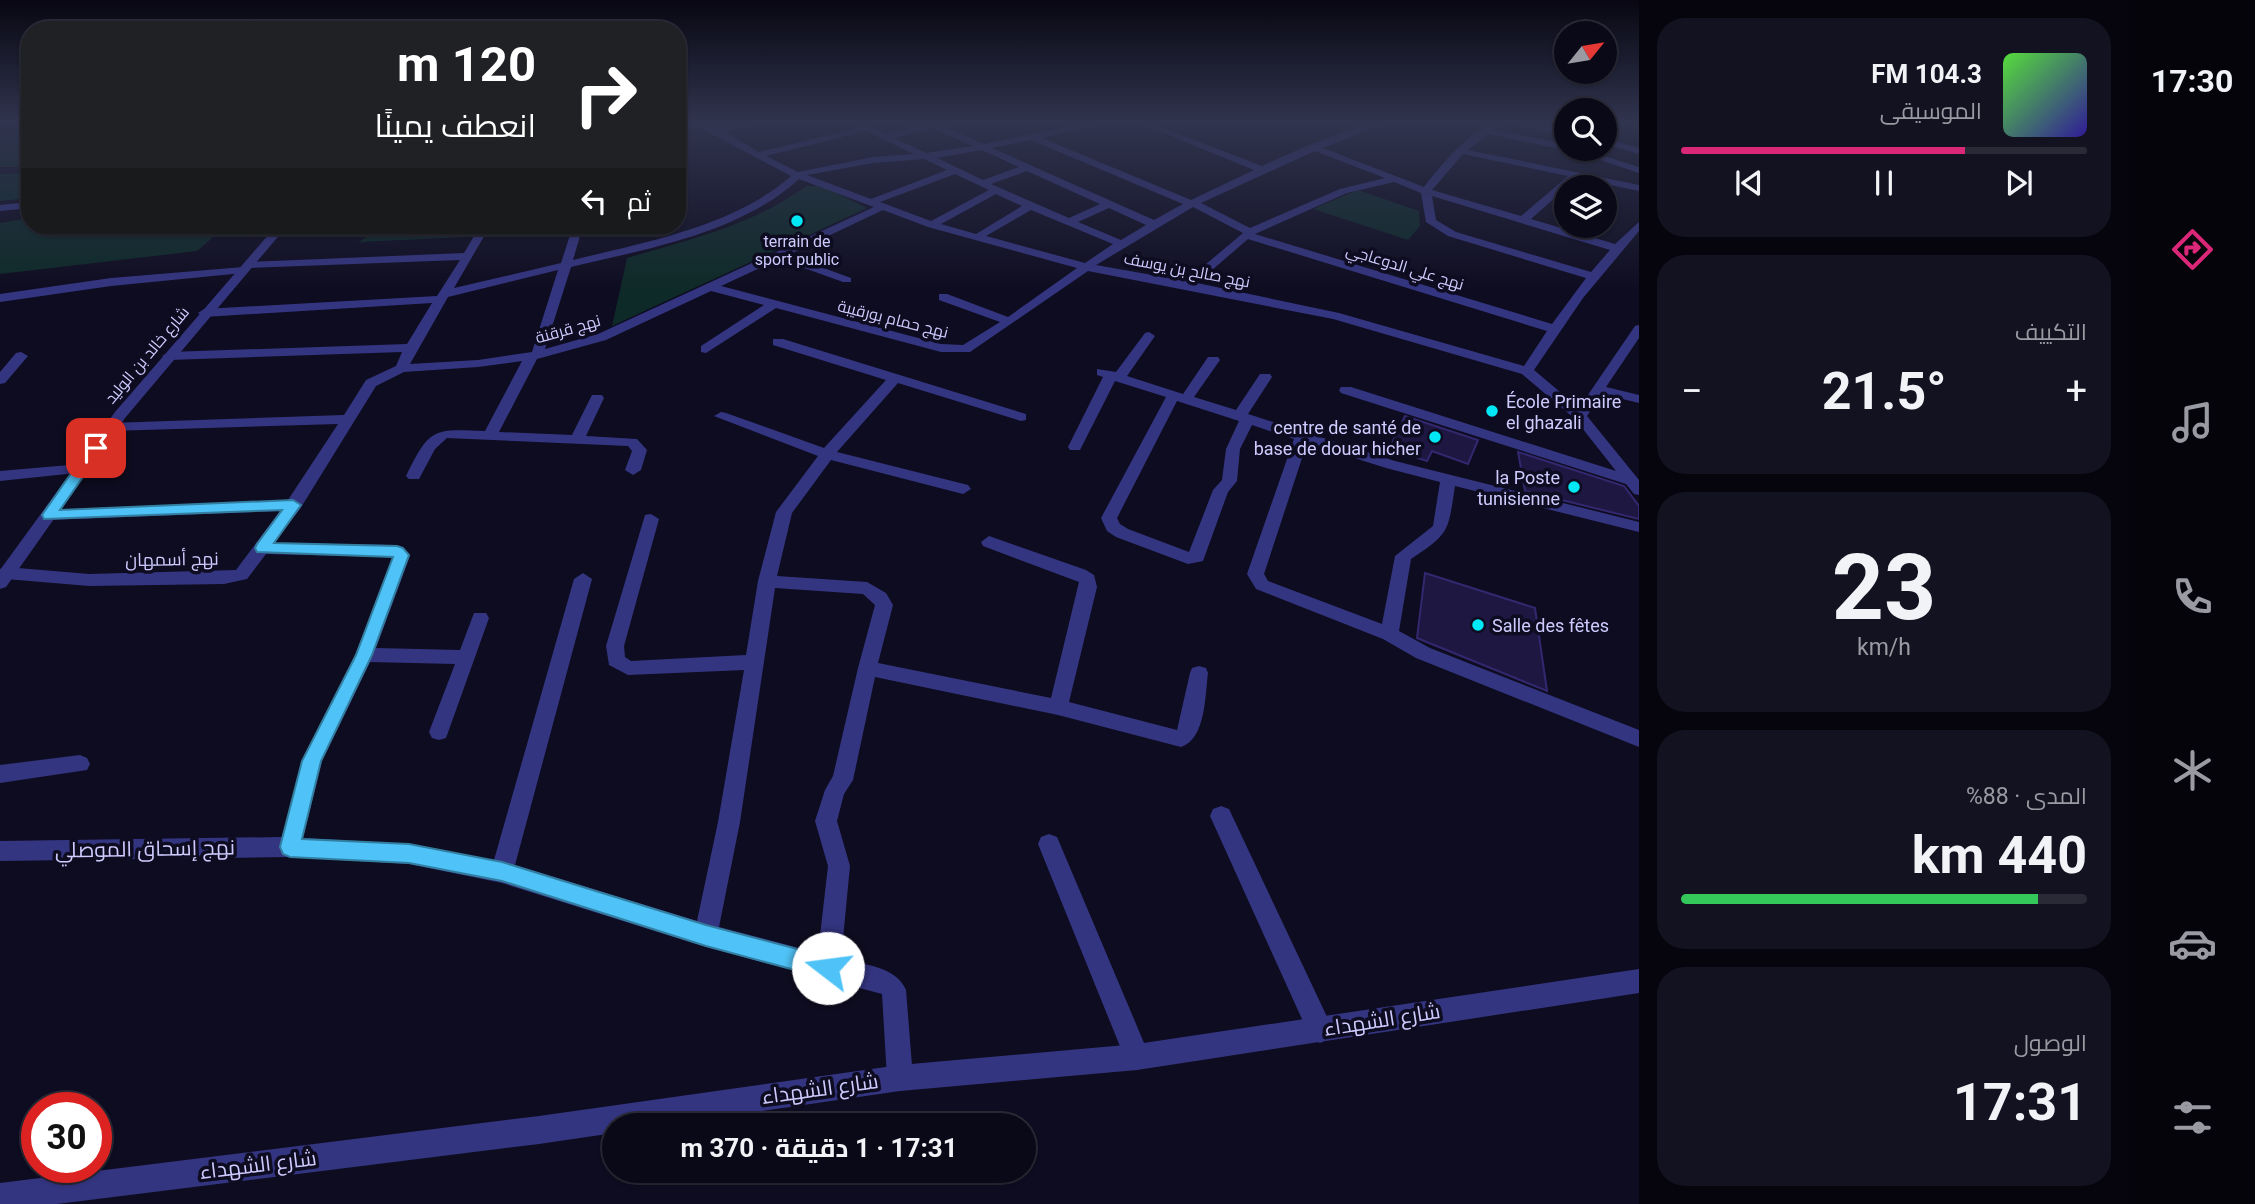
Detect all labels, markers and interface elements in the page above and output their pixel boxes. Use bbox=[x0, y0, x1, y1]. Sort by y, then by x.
north arrow bbox=[1554, 21, 1617, 84]
map controls bbox=[1554, 21, 1617, 238]
text: 120 m bbox=[397, 36, 536, 93]
icon: right bbox=[560, 49, 651, 140]
text: 104.3 FM bbox=[1871, 59, 1982, 89]
text: 17:30 bbox=[2151, 62, 2233, 100]
button: search bbox=[1554, 98, 1617, 161]
text: الموسيقى bbox=[1880, 98, 1982, 125]
text: انعطف يمينًا bbox=[374, 107, 536, 145]
icon: previous bbox=[1730, 164, 1768, 202]
icon: pause bbox=[1865, 164, 1903, 202]
icon: next bbox=[2000, 164, 2038, 202]
button: layers bbox=[1554, 175, 1617, 238]
icon: left bbox=[575, 182, 613, 220]
text: ثم bbox=[627, 187, 651, 217]
marker: terrain de sport public bbox=[789, 213, 805, 229]
icon: directions bbox=[2168, 225, 2217, 274]
place label: terrain de sport public bbox=[755, 232, 839, 269]
street label: نهج علي الدوعاجي bbox=[1343, 240, 1466, 298]
street label: نهج صالح بن يوسف bbox=[1122, 248, 1252, 294]
street label: نهج حمام بورقيبة bbox=[835, 296, 950, 344]
street label: شارع خالد بن الوليد bbox=[101, 303, 195, 409]
street label: نهج قرقنة bbox=[533, 311, 603, 349]
text: التكييف bbox=[2015, 319, 2087, 346]
text: 21.5° bbox=[1822, 361, 1947, 422]
text: − bbox=[1681, 369, 1703, 413]
text: + bbox=[2065, 369, 2087, 413]
place label: École Primaire el ghazali bbox=[1506, 391, 1621, 433]
icon: music bbox=[2168, 398, 2217, 447]
marker: École Primaire el ghazali bbox=[1484, 403, 1500, 419]
place label: centre de santé de base de douar hicher bbox=[1254, 417, 1421, 459]
pin bbox=[66, 418, 126, 478]
icon: arrive bbox=[77, 429, 115, 467]
marker: centre de santé de base de douar hicher bbox=[1427, 429, 1443, 445]
place label: la Poste tunisienne bbox=[1477, 467, 1560, 509]
marker: la Poste tunisienne bbox=[1566, 479, 1582, 495]
text: 23 bbox=[1832, 535, 1936, 641]
street label: نهج أسمهان bbox=[125, 548, 219, 572]
icon: phone bbox=[2168, 572, 2217, 621]
place label: Salle des fêtes bbox=[1492, 615, 1609, 636]
marker: Salle des fêtes bbox=[1470, 617, 1486, 633]
text: km/h bbox=[1857, 634, 1911, 661]
icon: climate bbox=[2168, 746, 2217, 795]
text: المدى · 88% bbox=[1966, 783, 2087, 810]
text: 440 km bbox=[1912, 825, 2087, 886]
street label: نهج إسحاق الموصلي bbox=[55, 835, 235, 867]
icon: car bbox=[2168, 919, 2217, 968]
position arrow bbox=[791, 931, 865, 1005]
street label: شارع الشهداء bbox=[1322, 999, 1442, 1043]
text: الوصول bbox=[2014, 1030, 2087, 1057]
street label: شارع الشهداء bbox=[760, 1069, 880, 1111]
text: 17:31 bbox=[1953, 1072, 2087, 1133]
speed limit sign: 30 bbox=[21, 1092, 112, 1183]
icon: filters bbox=[2168, 1093, 2217, 1142]
text: 17:31 · 1 دقيقة · 370 m bbox=[680, 1133, 958, 1163]
street label: شارع الشهداء bbox=[198, 1146, 318, 1186]

